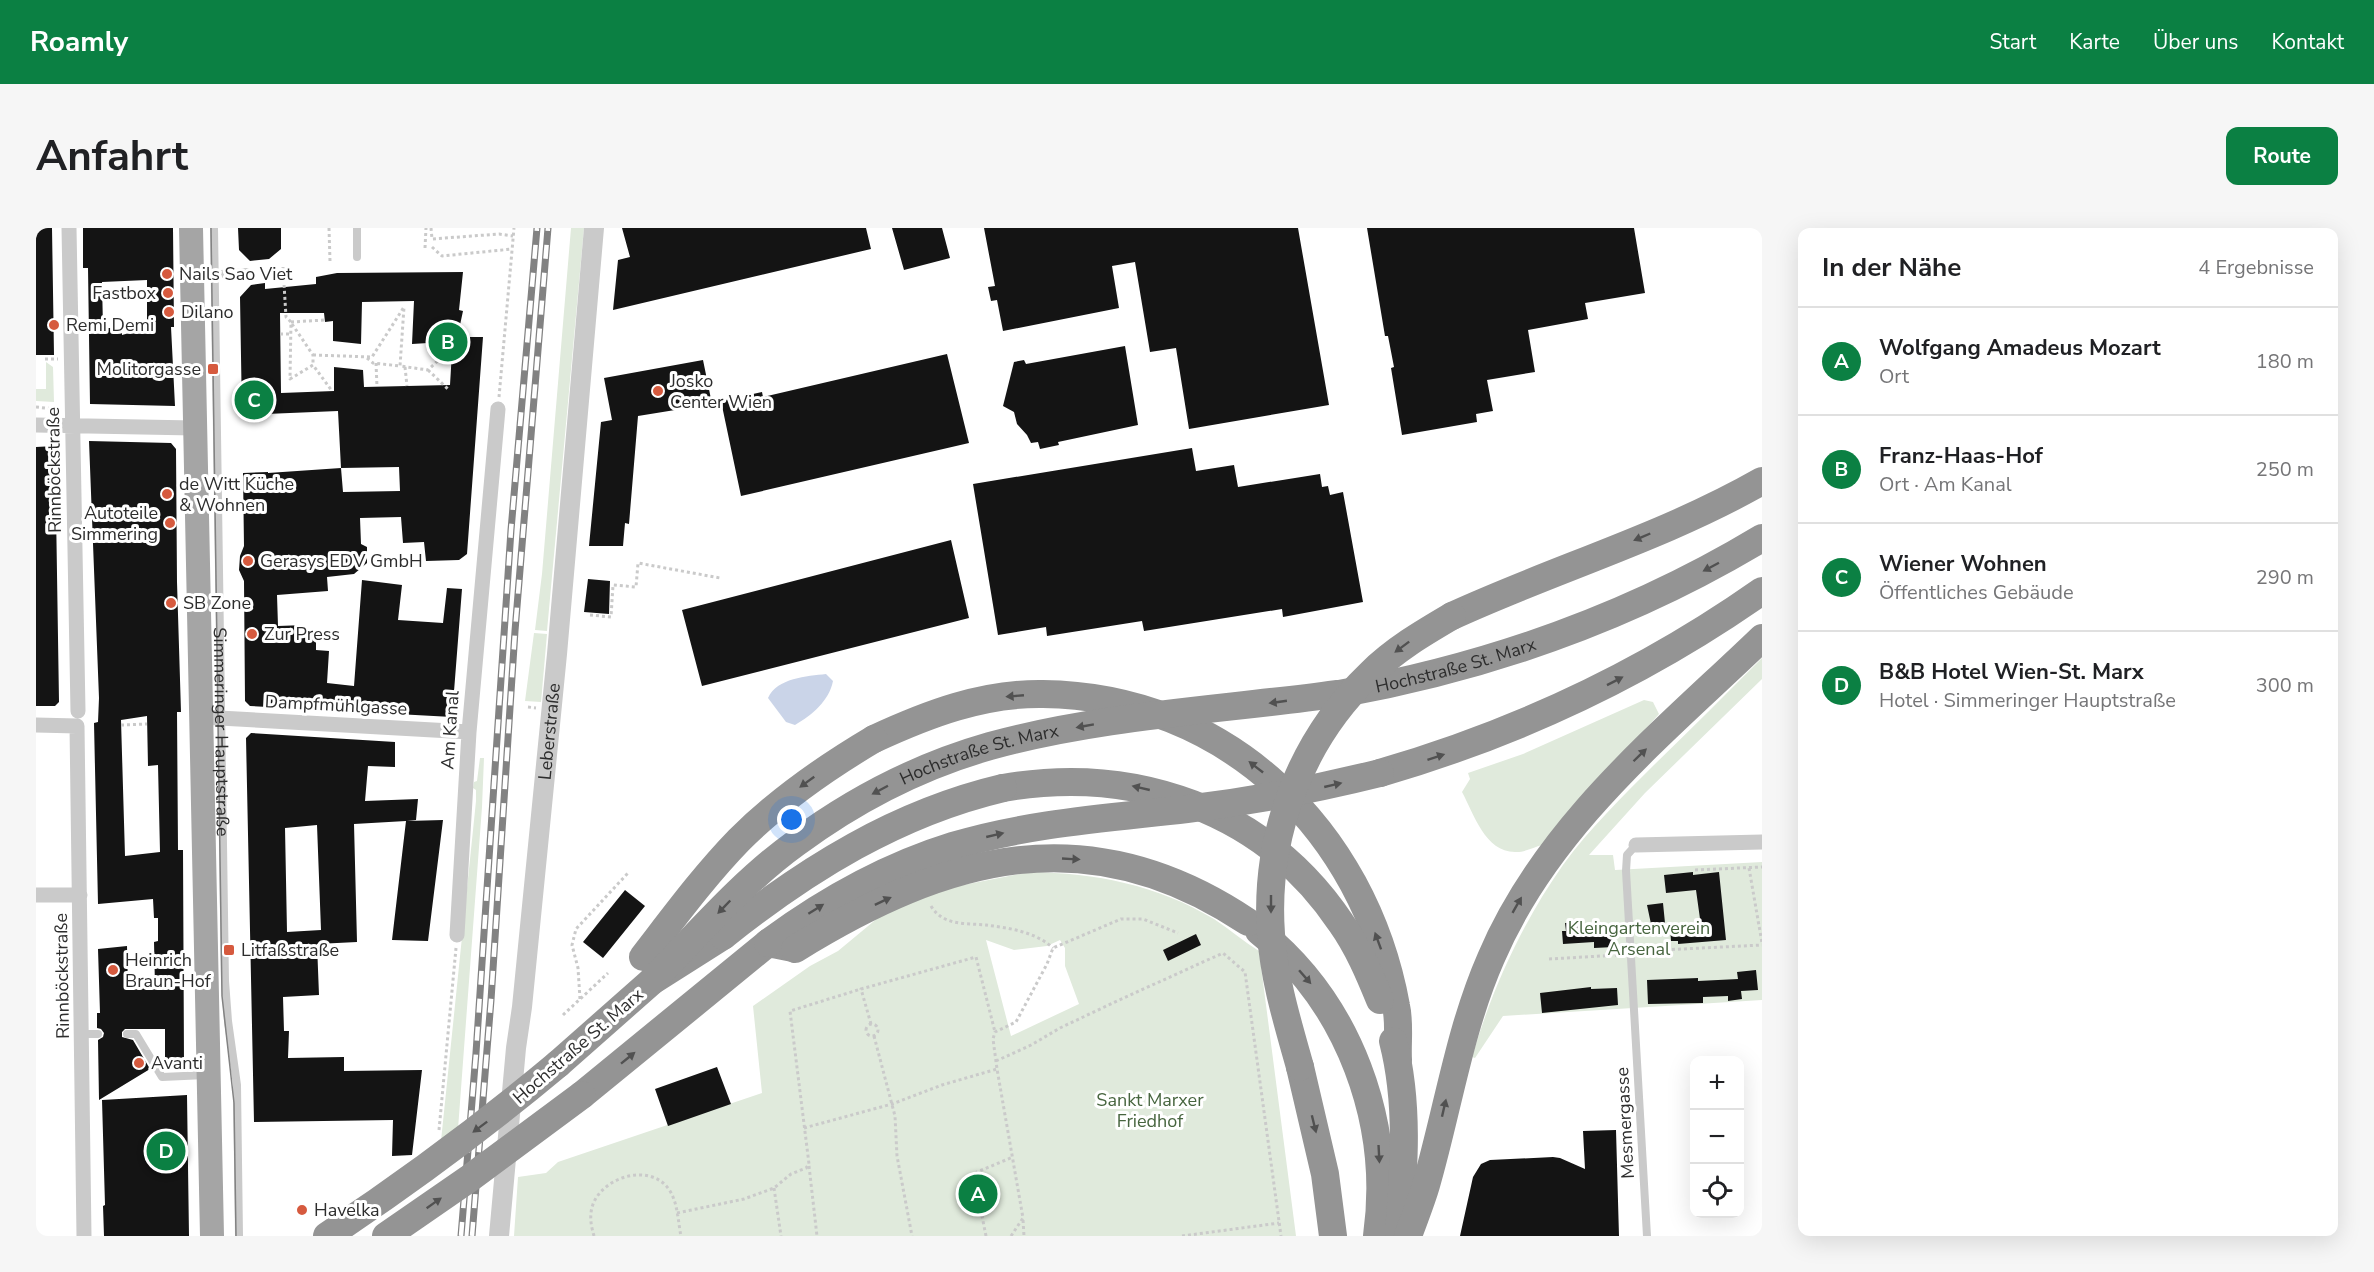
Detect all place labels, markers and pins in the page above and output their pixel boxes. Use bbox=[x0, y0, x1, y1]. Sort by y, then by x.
place label: Nails Sao Viet bbox=[179, 262, 293, 286]
marker: Nails Sao Viet bbox=[160, 267, 174, 281]
place label: Fastbox bbox=[92, 281, 157, 305]
marker: Fastbox bbox=[161, 286, 175, 300]
place label: Dilano bbox=[181, 300, 234, 324]
marker: Dilano bbox=[162, 305, 176, 319]
place label: Remi Demi bbox=[66, 313, 154, 337]
marker: Remi Demi bbox=[47, 318, 61, 332]
pin: B bbox=[428, 320, 468, 364]
place label: Molitorgasse bbox=[97, 357, 201, 381]
marker: Molitorgasse bbox=[206, 362, 220, 376]
place label: Josko Center Wien bbox=[669, 369, 772, 414]
pin: C bbox=[234, 378, 274, 423]
marker: Josko Center Wien bbox=[651, 384, 665, 398]
place label: de Witt Küche & Wohnen bbox=[179, 472, 294, 517]
marker: de Witt Küche & Wohnen bbox=[160, 487, 174, 501]
place label: Autoteile Simmering bbox=[71, 501, 158, 546]
marker: Autoteile Simmering bbox=[163, 516, 177, 530]
place label: Gerasys EDV GmbH bbox=[260, 549, 423, 573]
marker: Gerasys EDV GmbH bbox=[241, 554, 255, 568]
place label: SB Zone bbox=[183, 591, 251, 615]
marker: SB Zone bbox=[164, 596, 178, 610]
place label: Zur Press bbox=[264, 622, 340, 646]
marker: Zur Press bbox=[245, 627, 259, 641]
place label: Litfaßstraße bbox=[241, 938, 339, 962]
marker: Litfaßstraße bbox=[222, 943, 236, 957]
place label: Heinrich Braun-Hof bbox=[125, 948, 212, 993]
marker: Heinrich Braun-Hof bbox=[106, 963, 120, 977]
place label: Avanti bbox=[151, 1051, 203, 1075]
marker: Avanti bbox=[132, 1056, 146, 1070]
pin: D bbox=[146, 1128, 186, 1174]
pin: A bbox=[958, 1172, 998, 1216]
place label: Havelka bbox=[314, 1198, 380, 1222]
marker: Havelka bbox=[295, 1203, 309, 1217]

